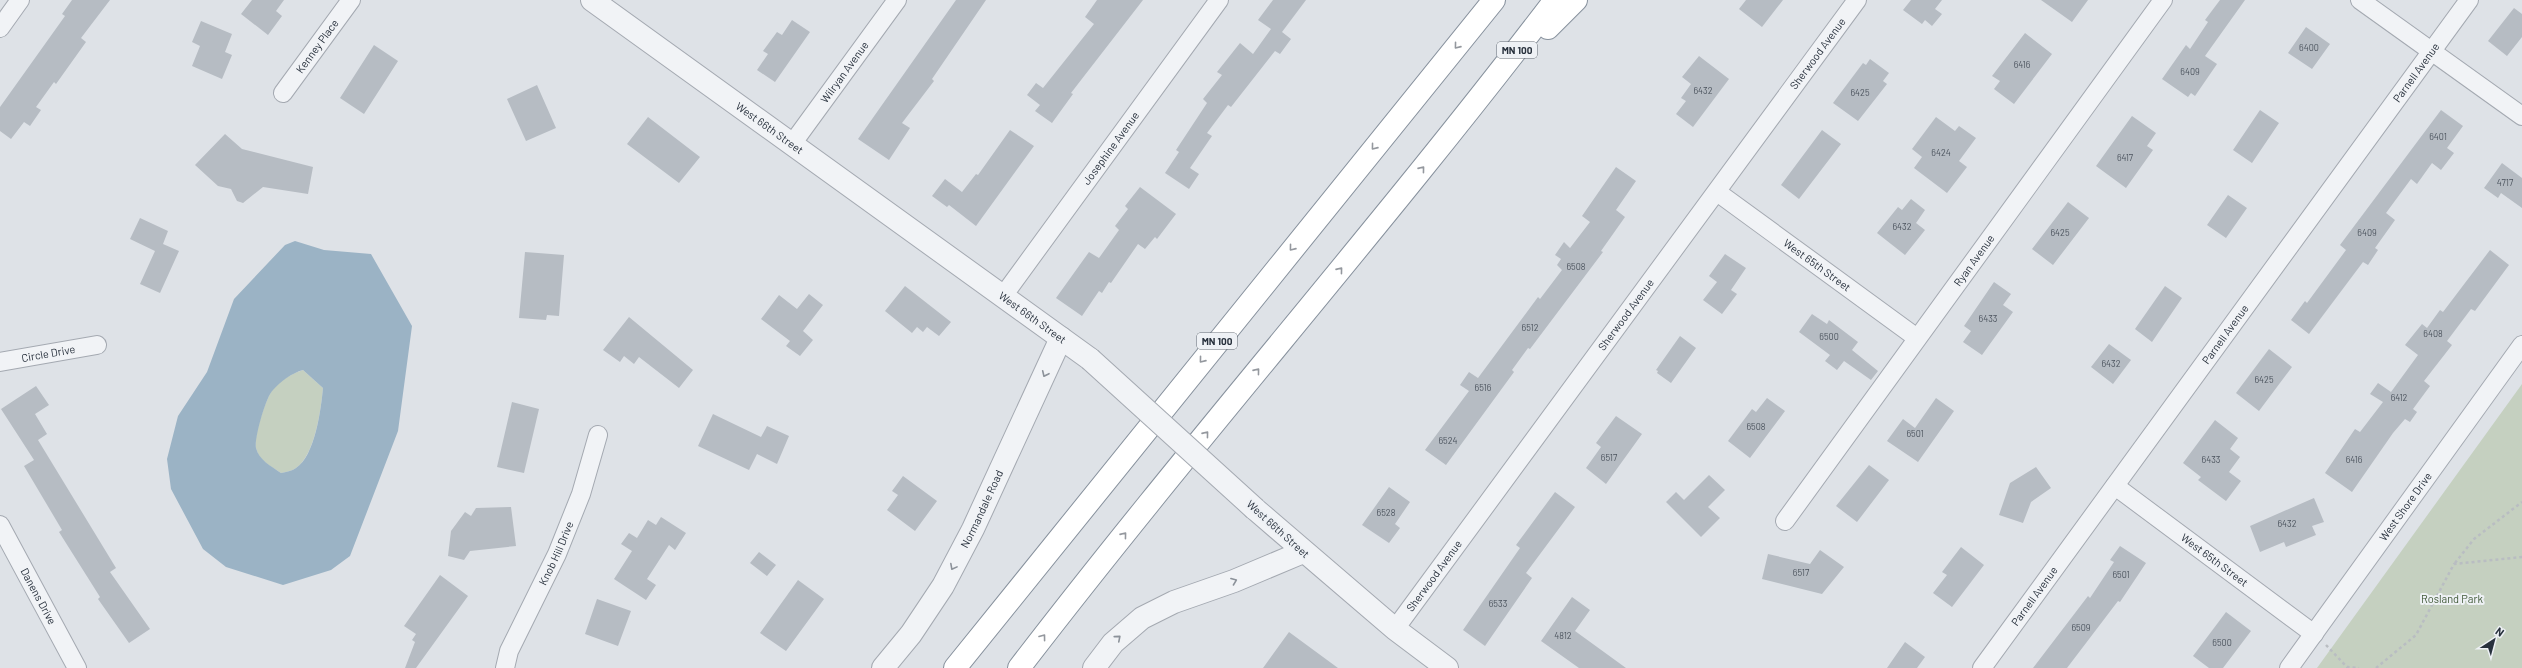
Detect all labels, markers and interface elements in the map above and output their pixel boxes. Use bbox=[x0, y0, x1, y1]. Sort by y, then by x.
street label: Sherwood Avenue bbox=[1787, 15, 1848, 92]
street label: Kenney Place bbox=[293, 16, 341, 75]
street label: Wilryan Avenue bbox=[817, 38, 871, 105]
street label: Parnell Avenue bbox=[2390, 40, 2442, 104]
one-way arrow bbox=[1454, 42, 1461, 49]
road number: MN 100 bbox=[1497, 42, 1537, 58]
house number: 6400 bbox=[2299, 42, 2319, 53]
house number: 6416 bbox=[2014, 59, 2031, 70]
house number: 6409 bbox=[2180, 66, 2200, 77]
house number: 6432 bbox=[1693, 85, 1713, 96]
house number: 6425 bbox=[1850, 87, 1870, 98]
street label: West 66th Street bbox=[734, 99, 806, 156]
street label: Josephine Avenue bbox=[1079, 109, 1142, 187]
house number: 6401 bbox=[2429, 131, 2447, 142]
one-way arrow bbox=[1372, 142, 1379, 150]
house number: 6424 bbox=[1931, 147, 1951, 158]
house number: 6417 bbox=[2117, 152, 2134, 163]
one-way arrow bbox=[1418, 167, 1425, 174]
house number: 4717 bbox=[2497, 177, 2514, 188]
house number: 6432 bbox=[1892, 221, 1912, 232]
house number: 6425 bbox=[2050, 227, 2070, 238]
house number: 6409 bbox=[2357, 227, 2377, 238]
street label: Ryan Avenue bbox=[1951, 232, 1997, 288]
street label: West 65th Street bbox=[1781, 236, 1854, 294]
one-way arrow bbox=[1290, 243, 1297, 250]
house number: 6508 bbox=[1566, 261, 1586, 272]
one-way arrow bbox=[1335, 267, 1342, 275]
street label: Sherwood Avenue bbox=[1595, 276, 1656, 353]
street label: West 66th Street bbox=[997, 288, 1069, 346]
street label: Parnell Avenue bbox=[2199, 302, 2251, 366]
house number: 6433 bbox=[1979, 313, 1998, 324]
house number: 6512 bbox=[1522, 322, 1539, 333]
house number: 6408 bbox=[2423, 328, 2443, 339]
house number: 6500 bbox=[1819, 331, 1839, 342]
road number: MN 100 bbox=[1197, 333, 1237, 349]
street label: Circle Drive bbox=[20, 342, 76, 364]
one-way arrow bbox=[1199, 355, 1206, 362]
house number: 6432 bbox=[2101, 358, 2121, 369]
one-way arrow bbox=[1253, 368, 1260, 375]
one-way arrow bbox=[1042, 369, 1050, 377]
house number: 6425 bbox=[2254, 374, 2274, 385]
house number: 6516 bbox=[1475, 382, 1492, 393]
house number: 6412 bbox=[2391, 392, 2408, 403]
house number: 6508 bbox=[1746, 421, 1766, 432]
house number: 6501 bbox=[1906, 428, 1924, 439]
one-way arrow bbox=[1201, 432, 1208, 439]
house number: 6524 bbox=[1438, 435, 1458, 446]
house number: 6517 bbox=[1601, 452, 1618, 463]
house number: 6433 bbox=[2202, 454, 2221, 465]
house number: 6416 bbox=[2346, 454, 2363, 465]
street label: Normandale Road bbox=[957, 468, 1005, 550]
street label: West Shore Drive bbox=[2376, 469, 2434, 543]
street label: West 66th Street bbox=[1244, 497, 1312, 560]
house number: 6528 bbox=[1377, 507, 1396, 518]
house number: 6432 bbox=[2277, 518, 2297, 529]
street label: Knob Hill Drive bbox=[536, 519, 575, 587]
street label: West 65th Street bbox=[2179, 531, 2251, 589]
one-way arrow bbox=[1119, 533, 1126, 540]
street label: Sherwood Avenue bbox=[1403, 537, 1464, 614]
one-way arrow bbox=[950, 563, 958, 570]
street label: Parnell Avenue bbox=[2008, 564, 2060, 628]
street label: Danens Drive bbox=[18, 566, 59, 627]
house number: 6517 bbox=[1793, 567, 1810, 578]
house number: 6501 bbox=[2112, 569, 2130, 580]
one-way arrow bbox=[1230, 577, 1237, 585]
park label: Rosland Park bbox=[2421, 592, 2483, 605]
house number: 6533 bbox=[1489, 598, 1508, 609]
north arrow bbox=[2474, 620, 2514, 660]
house number: 6509 bbox=[2071, 622, 2091, 633]
text: N bbox=[2493, 624, 2507, 639]
house number: 4812 bbox=[1554, 630, 1572, 641]
one-way arrow bbox=[1038, 634, 1046, 641]
one-way arrow bbox=[1114, 636, 1121, 643]
house number: 6500 bbox=[2212, 637, 2232, 648]

